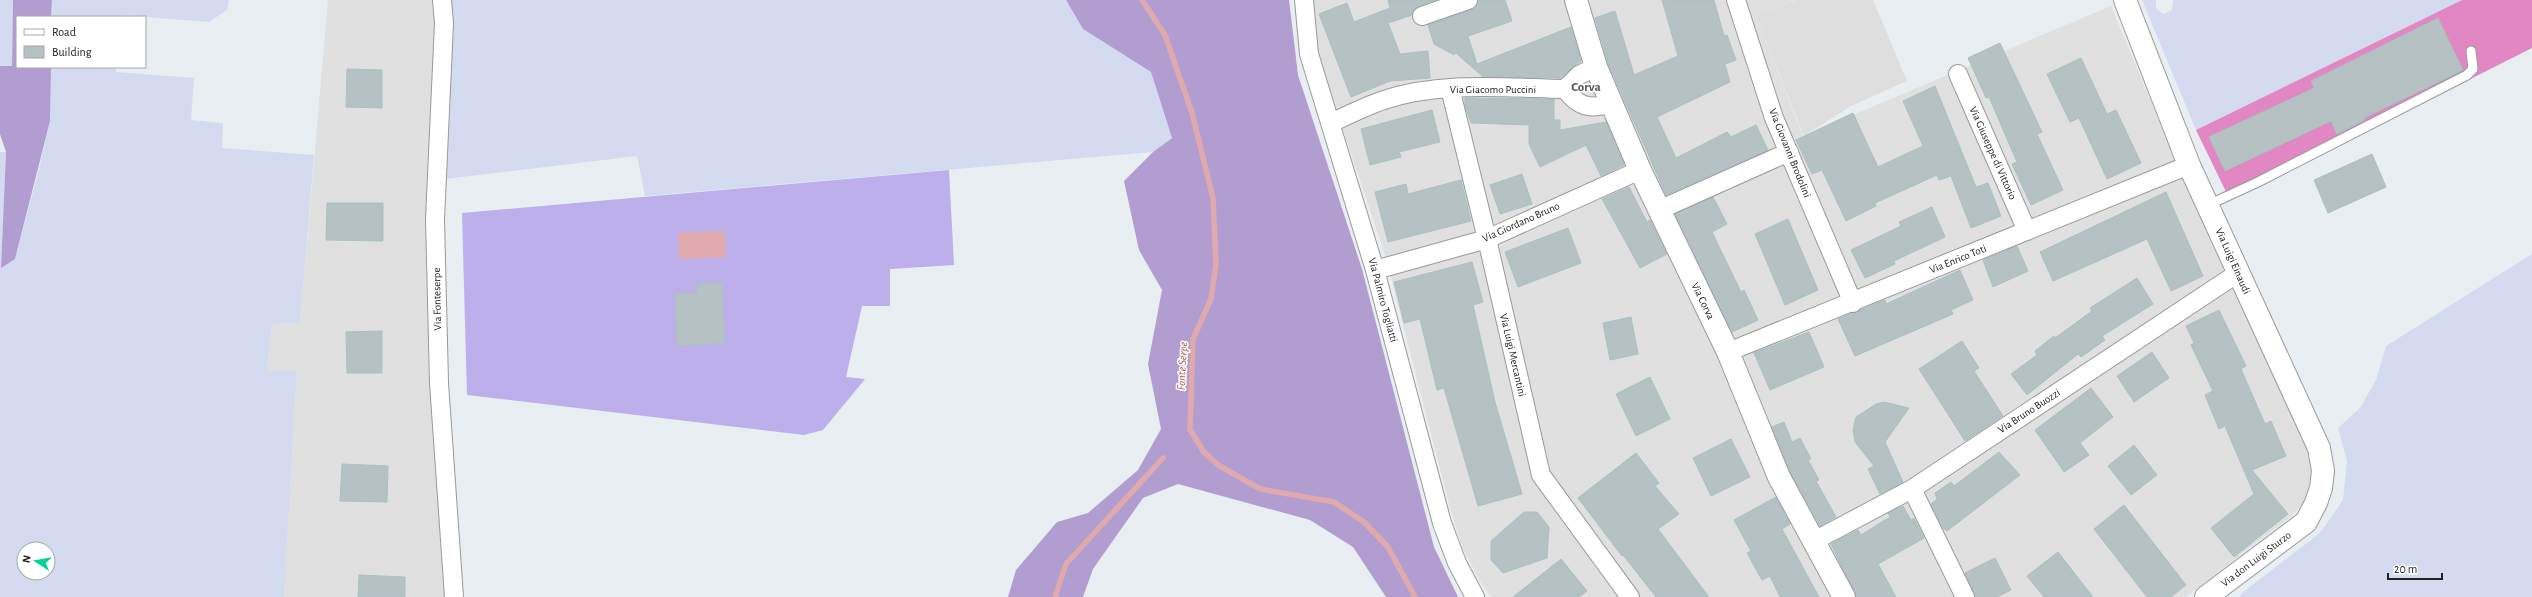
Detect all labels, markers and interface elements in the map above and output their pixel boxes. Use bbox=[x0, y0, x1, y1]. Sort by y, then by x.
legend bbox=[16, 16, 146, 68]
text: Road bbox=[52, 26, 76, 38]
text: Building bbox=[52, 46, 92, 58]
district label: Corva bbox=[1571, 81, 1601, 94]
street label: Via Giacomo Puccini bbox=[1450, 84, 1536, 95]
street label: Via Giuseppe di Vittorio bbox=[1968, 105, 2018, 201]
street label: Via Giovanni Brodolini bbox=[1767, 107, 1813, 199]
street label: Via Giordano Bruno bbox=[1481, 200, 1561, 244]
street label: Via Luigi Einaudi bbox=[2214, 226, 2252, 296]
street label: Via Enrico Toti bbox=[1928, 243, 1988, 275]
street label: Via Palmiro Togliatti bbox=[1366, 257, 1400, 343]
street label: Via Fonteserpe bbox=[431, 267, 443, 331]
street label: Via Corva bbox=[1689, 281, 1717, 321]
street label: Via Luigi Mercantini bbox=[1498, 312, 1528, 398]
water label: Fonte Serpe bbox=[1175, 341, 1190, 391]
street label: Via Bruno Buozzi bbox=[1996, 387, 2062, 435]
street label: Via don Luigi Sturzo bbox=[2219, 529, 2293, 589]
north arrow bbox=[16, 541, 56, 581]
text: N bbox=[21, 554, 33, 564]
scale bar bbox=[2388, 555, 2442, 581]
text: 20 m bbox=[2394, 563, 2417, 575]

